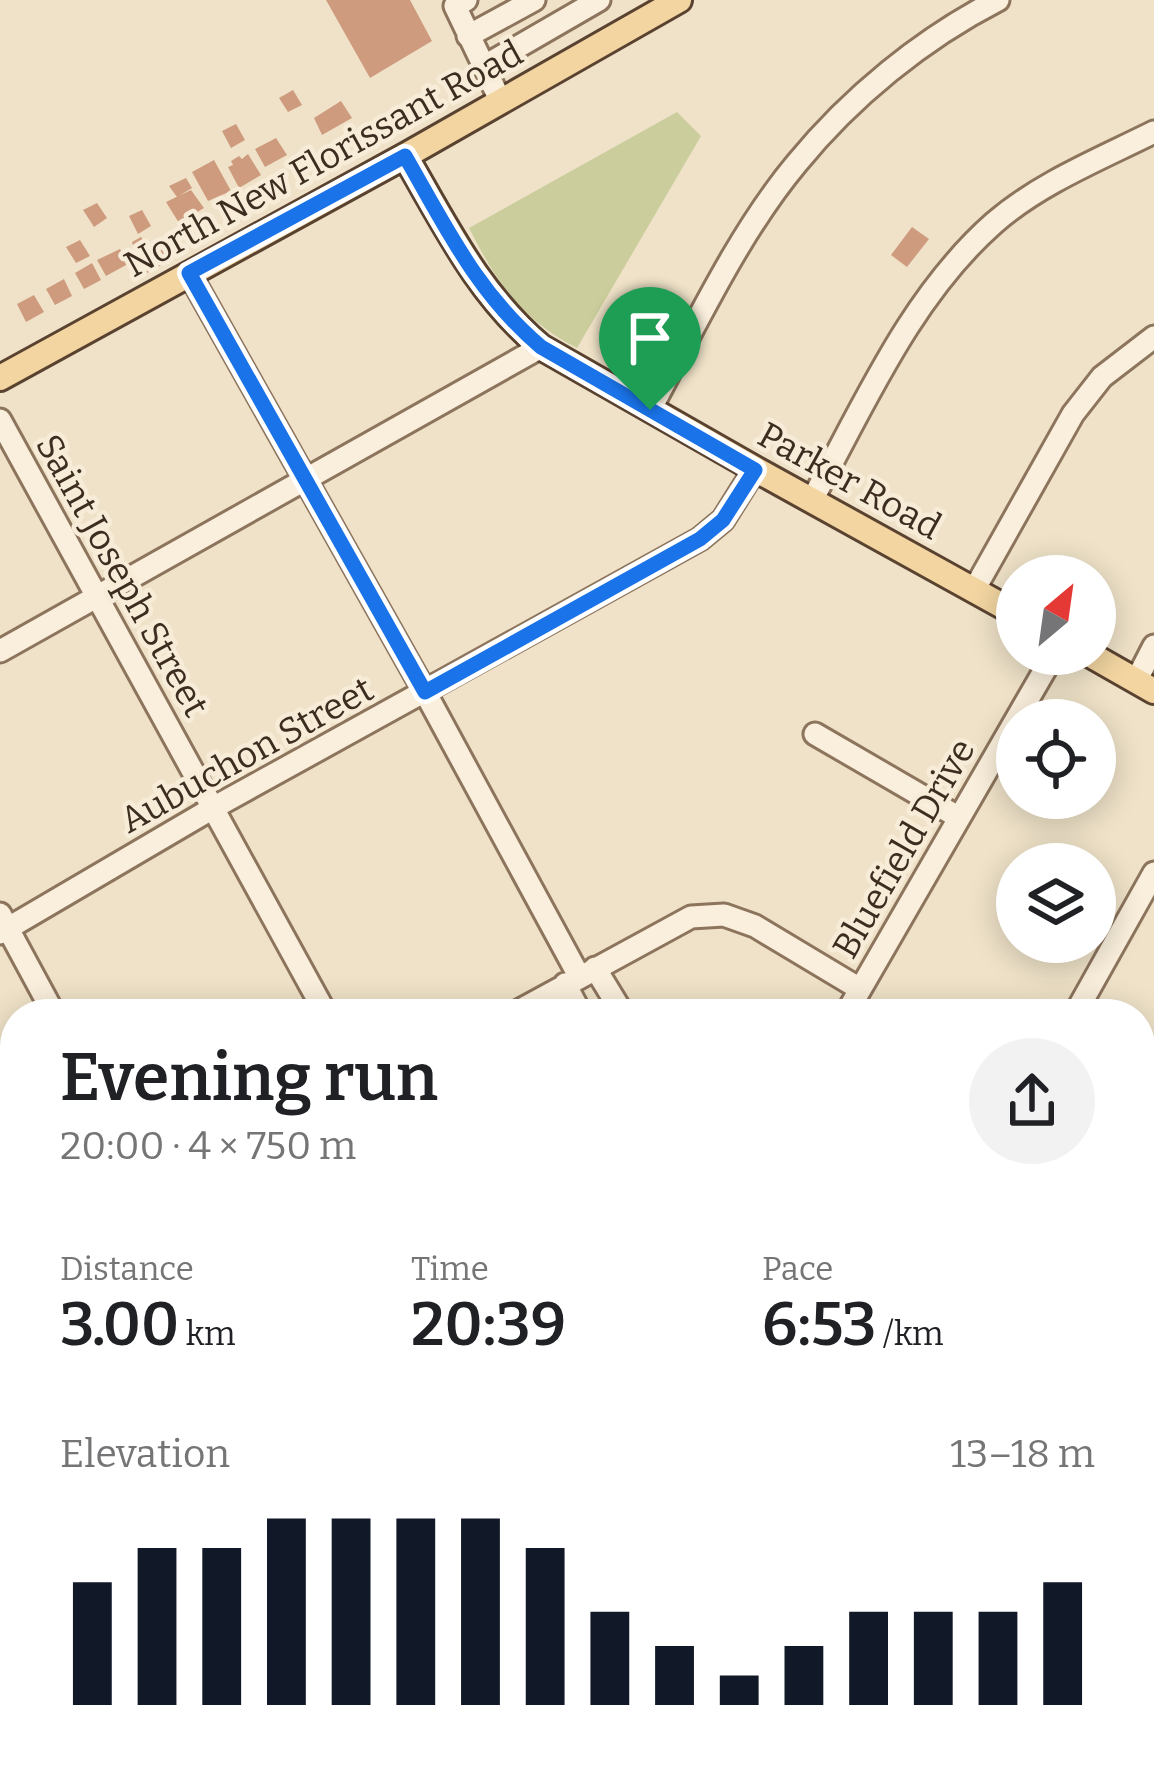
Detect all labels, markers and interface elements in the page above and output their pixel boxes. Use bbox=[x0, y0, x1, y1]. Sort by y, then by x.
street label: North New Florissant Road bbox=[117, 31, 530, 287]
pin bbox=[599, 287, 701, 410]
icon: arrive bbox=[617, 305, 683, 371]
street label: Parker Road bbox=[750, 413, 949, 549]
street label: Saint Joseph Street bbox=[26, 427, 218, 724]
north arrow bbox=[996, 555, 1116, 675]
map controls bbox=[996, 555, 1116, 963]
street label: Aubuchon Street bbox=[112, 667, 381, 843]
button: locate bbox=[996, 699, 1116, 819]
street label: Bluefield Drive bbox=[823, 731, 984, 966]
button: layers bbox=[996, 843, 1116, 963]
text: Evening run bbox=[60, 1038, 438, 1117]
button: share bbox=[969, 1038, 1095, 1164]
text: 20:00 · 4 × 750 m bbox=[60, 1123, 356, 1169]
text: Distance bbox=[60, 1249, 194, 1289]
text: Time bbox=[411, 1249, 489, 1289]
text: Pace bbox=[762, 1249, 833, 1289]
text: 3.00 bbox=[60, 1289, 179, 1361]
text: 20:39 bbox=[411, 1289, 566, 1361]
text: 6:53 bbox=[762, 1289, 876, 1361]
text: km bbox=[179, 1314, 236, 1354]
text: /km bbox=[876, 1314, 944, 1354]
text: Elevation bbox=[60, 1431, 230, 1477]
text: 13–18 m bbox=[950, 1431, 1095, 1477]

